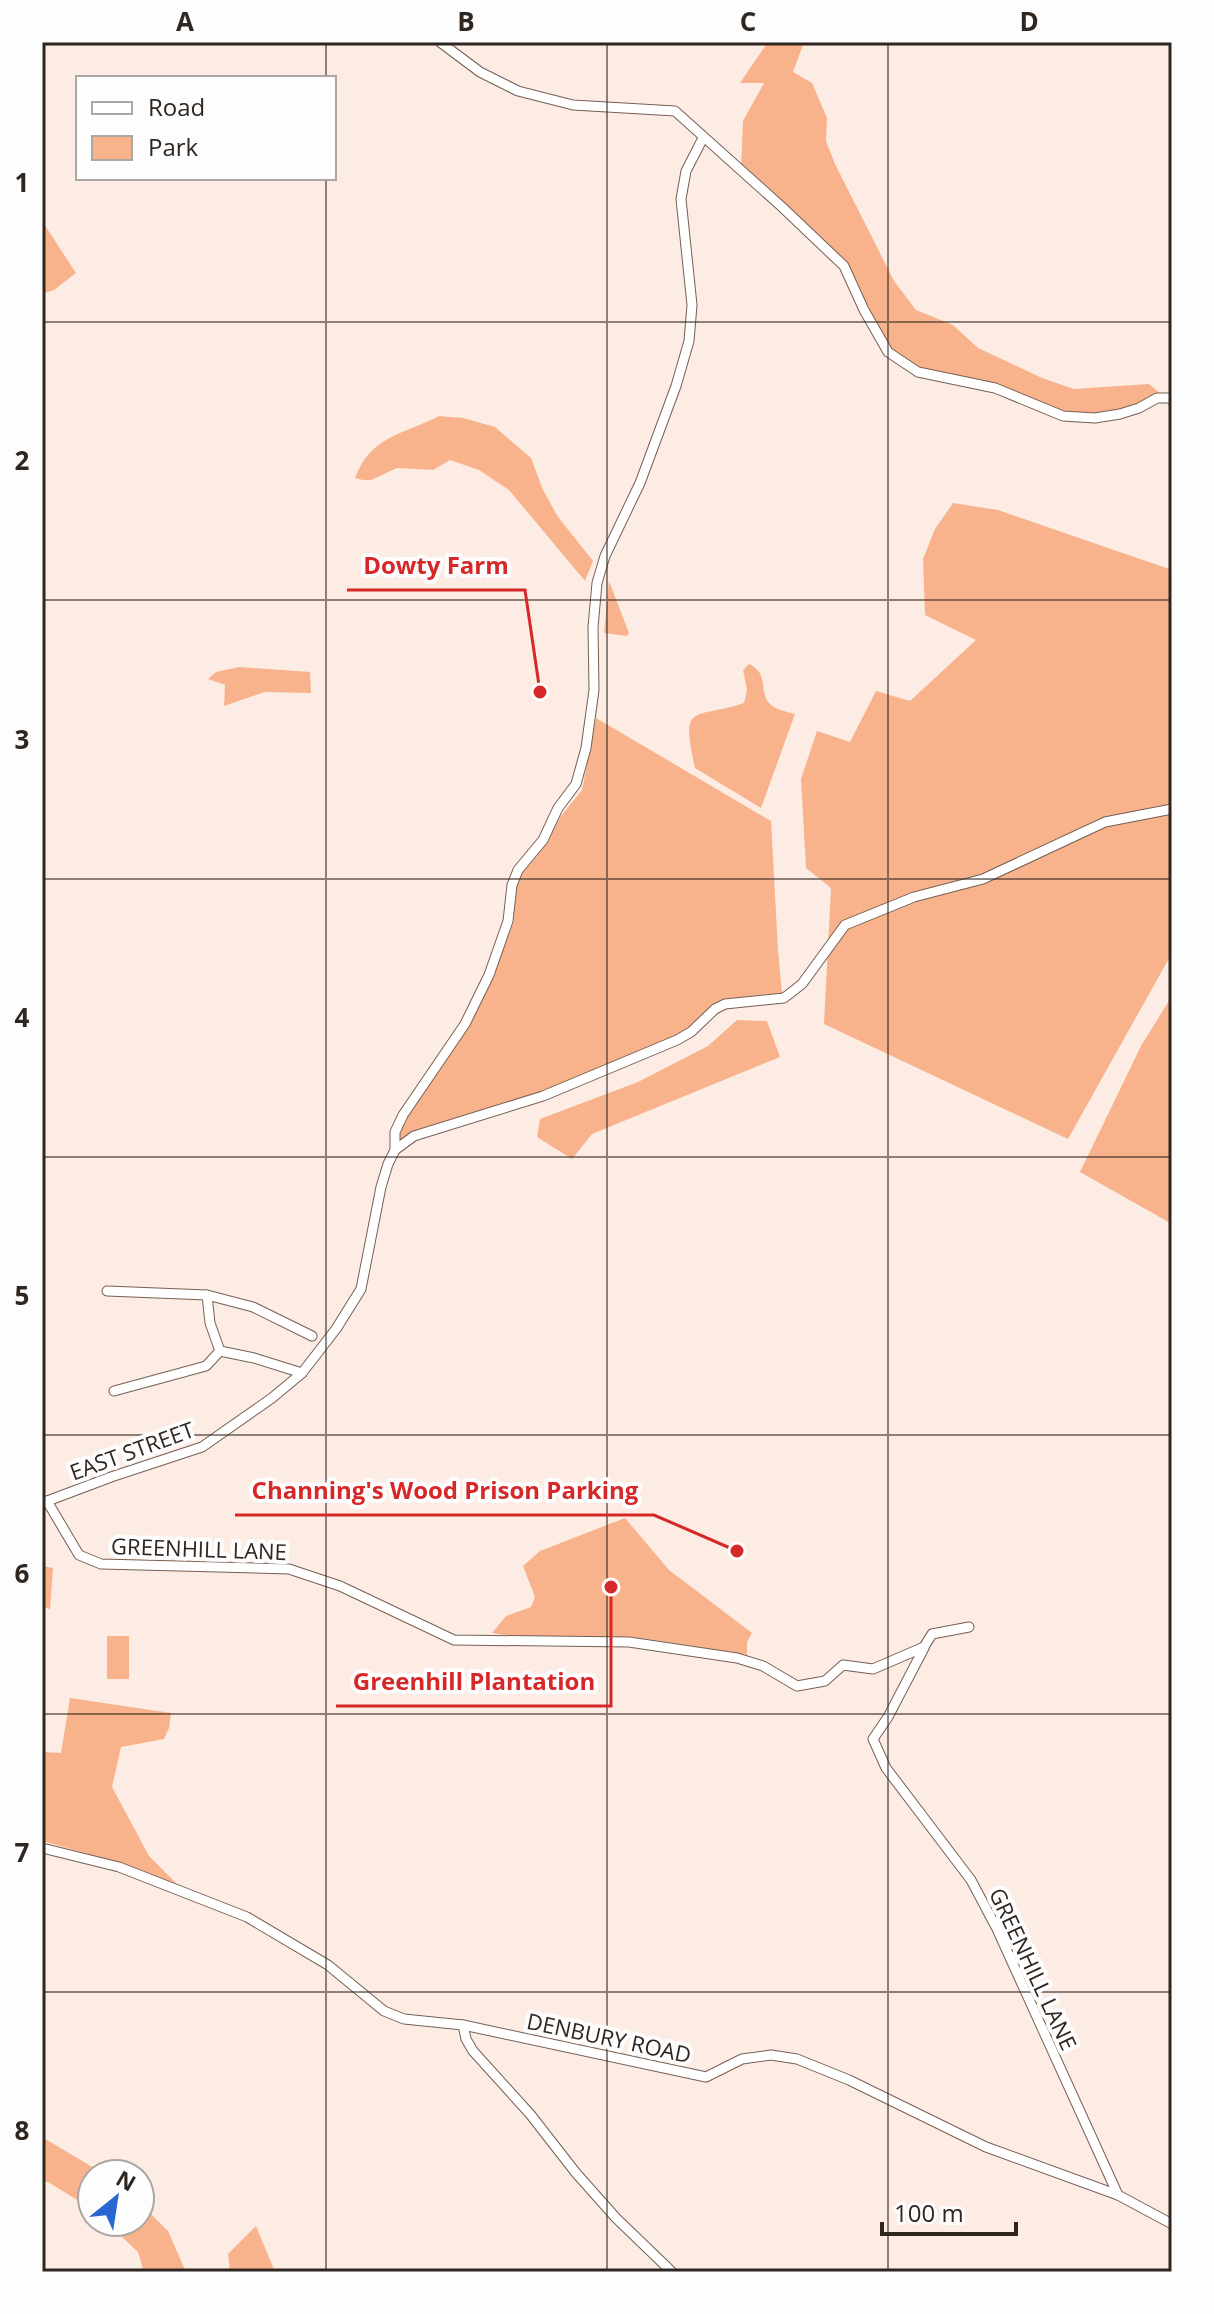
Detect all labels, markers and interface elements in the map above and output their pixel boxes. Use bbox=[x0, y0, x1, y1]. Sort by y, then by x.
text: A bbox=[176, 3, 194, 39]
text: B bbox=[457, 3, 475, 39]
text: C bbox=[740, 3, 756, 39]
text: D bbox=[1019, 3, 1039, 39]
legend bbox=[76, 76, 336, 180]
text: Road bbox=[148, 90, 205, 123]
text: Park bbox=[148, 130, 199, 163]
text: 1 bbox=[15, 164, 29, 200]
text: 2 bbox=[15, 442, 30, 478]
callout: Dowty Farm bbox=[347, 542, 525, 590]
text: Dowty Farm bbox=[363, 548, 509, 581]
text: 3 bbox=[15, 721, 29, 757]
text: 4 bbox=[15, 999, 30, 1035]
text: 5 bbox=[15, 1277, 29, 1313]
street label: EAST STREET bbox=[65, 1414, 198, 1486]
callout: Channing's Wood Prison Parking bbox=[235, 1467, 654, 1515]
text: Channing's Wood Prison Parking bbox=[252, 1473, 639, 1506]
street label: GREENHILL LANE bbox=[111, 1530, 287, 1566]
text: 6 bbox=[15, 1555, 30, 1591]
callout: Greenhill Plantation bbox=[336, 1658, 611, 1706]
text: Greenhill Plantation bbox=[353, 1664, 595, 1697]
text: 7 bbox=[15, 1834, 30, 1870]
street label: GREENHILL LANE bbox=[983, 1883, 1085, 2055]
street label: DENBURY ROAD bbox=[524, 2005, 694, 2069]
text: 8 bbox=[15, 2112, 29, 2148]
north arrow bbox=[76, 2158, 156, 2238]
text: N bbox=[111, 2162, 142, 2197]
scale bar bbox=[882, 2186, 1016, 2236]
text: 100 m bbox=[894, 2196, 964, 2229]

